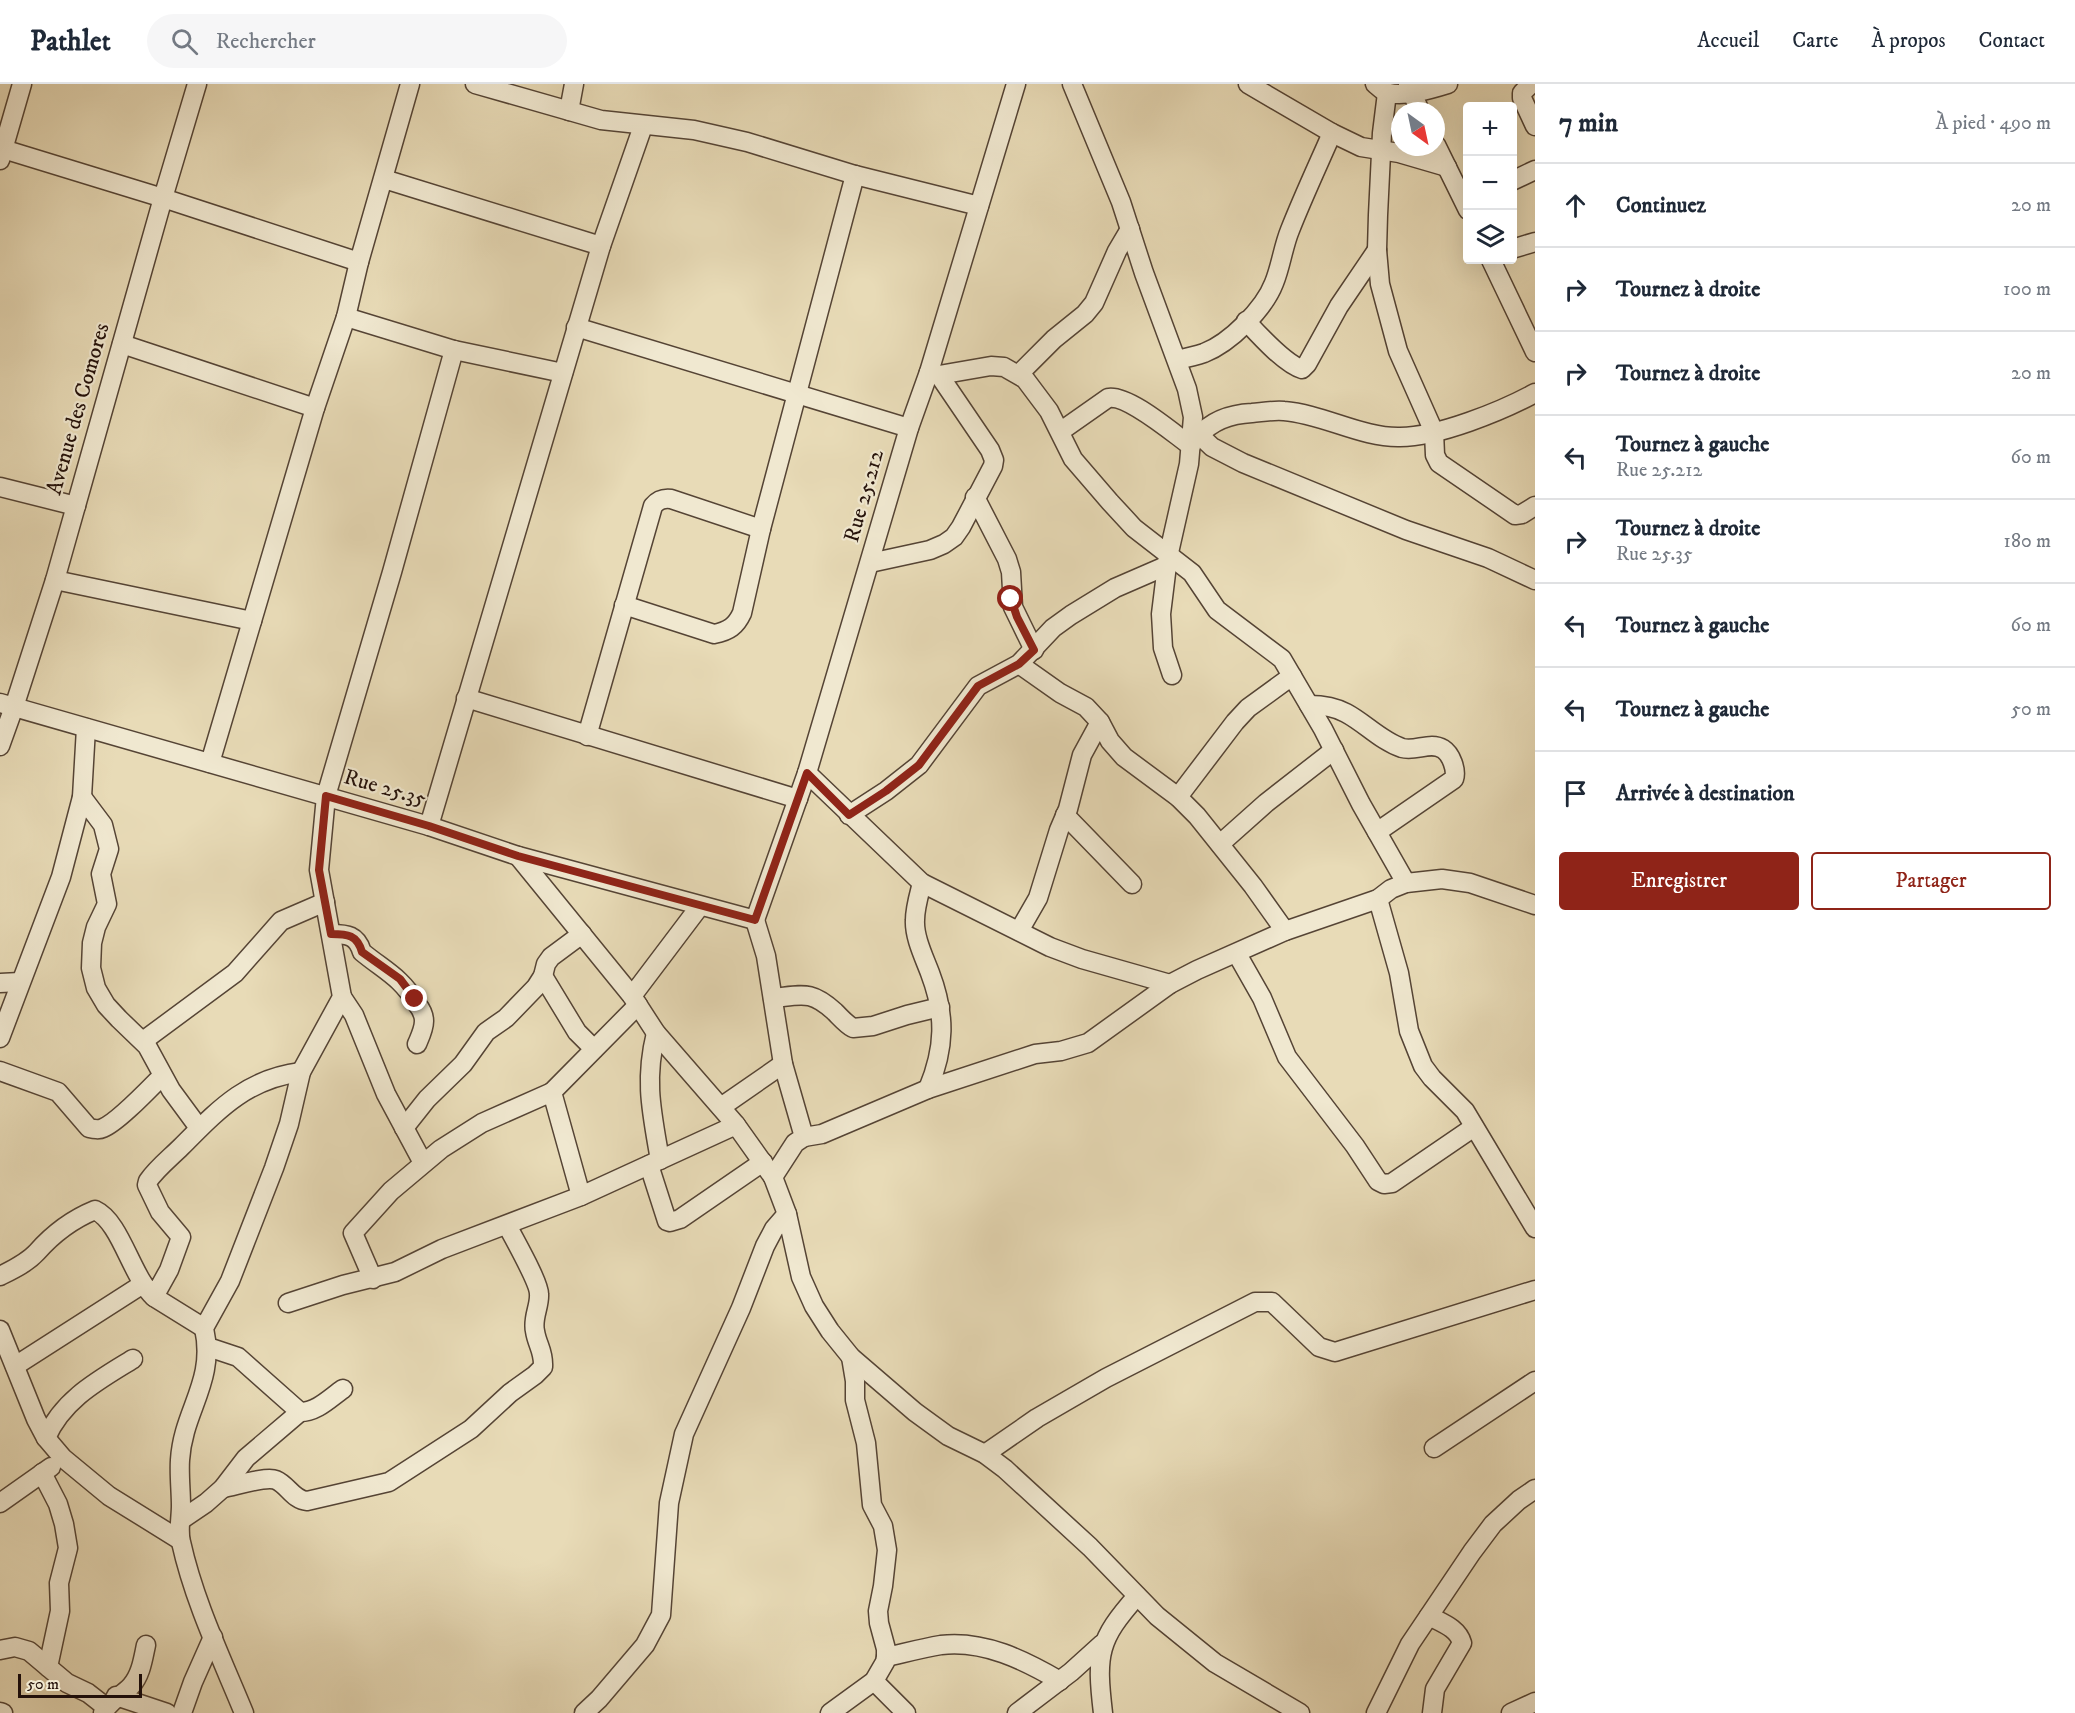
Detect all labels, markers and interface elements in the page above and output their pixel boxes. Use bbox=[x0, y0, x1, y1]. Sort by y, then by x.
search box bbox=[147, 14, 567, 68]
text: Pathlet bbox=[30, 24, 111, 59]
icon: search bbox=[168, 25, 201, 58]
text: Rechercher bbox=[216, 28, 316, 55]
text: Accueil bbox=[1697, 28, 1759, 54]
text: Carte bbox=[1792, 28, 1838, 54]
text: À propos bbox=[1871, 28, 1946, 54]
text: Contact bbox=[1979, 28, 2045, 54]
north arrow bbox=[1391, 102, 1445, 156]
map controls bbox=[1463, 102, 1517, 264]
button: + bbox=[1463, 102, 1517, 156]
text: 7 min bbox=[1559, 107, 1618, 140]
text: À pied · 490 m bbox=[1936, 111, 2051, 136]
button: − bbox=[1463, 156, 1517, 210]
icon: ahead bbox=[1559, 189, 1592, 222]
text: Continuez bbox=[1616, 192, 1706, 219]
text: 20 m bbox=[2011, 193, 2051, 218]
button: layers bbox=[1463, 210, 1517, 264]
icon: right bbox=[1559, 273, 1592, 306]
text: Tournez à droite bbox=[1616, 276, 1760, 303]
text: 100 m bbox=[2003, 277, 2051, 302]
street label: Avenue des Comores bbox=[41, 320, 115, 498]
icon: right bbox=[1559, 357, 1592, 390]
text: Tournez à droite bbox=[1616, 360, 1760, 387]
text: 20 m bbox=[2011, 361, 2051, 386]
text: Tournez à gauche bbox=[1616, 431, 1769, 458]
icon: left bbox=[1559, 441, 1592, 474]
text: 60 m bbox=[2011, 445, 2051, 470]
street label: Rue 25.212 bbox=[838, 446, 890, 545]
text: Rue 25.212 bbox=[1616, 458, 1702, 483]
text: Tournez à droite bbox=[1616, 515, 1760, 542]
icon: right bbox=[1559, 525, 1592, 558]
text: 180 m bbox=[2004, 529, 2051, 554]
text: Rue 25.35 bbox=[1616, 542, 1693, 567]
route start bbox=[997, 585, 1023, 611]
icon: left bbox=[1559, 609, 1592, 642]
text: Tournez à gauche bbox=[1616, 612, 1769, 639]
text: 60 m bbox=[2011, 613, 2051, 638]
icon: left bbox=[1559, 693, 1592, 726]
text: Tournez à gauche bbox=[1616, 696, 1769, 723]
text: 50 m bbox=[2011, 697, 2051, 722]
street label: Rue 25.35 bbox=[341, 763, 429, 813]
icon: arrive bbox=[1559, 777, 1592, 810]
text: Arrivée à destination bbox=[1616, 780, 1795, 807]
button: Enregistrer bbox=[1559, 852, 1799, 910]
button: Partager bbox=[1811, 852, 2051, 910]
route end bbox=[401, 985, 427, 1011]
scale bar bbox=[18, 1671, 142, 1698]
text: 50 m bbox=[27, 1674, 59, 1694]

